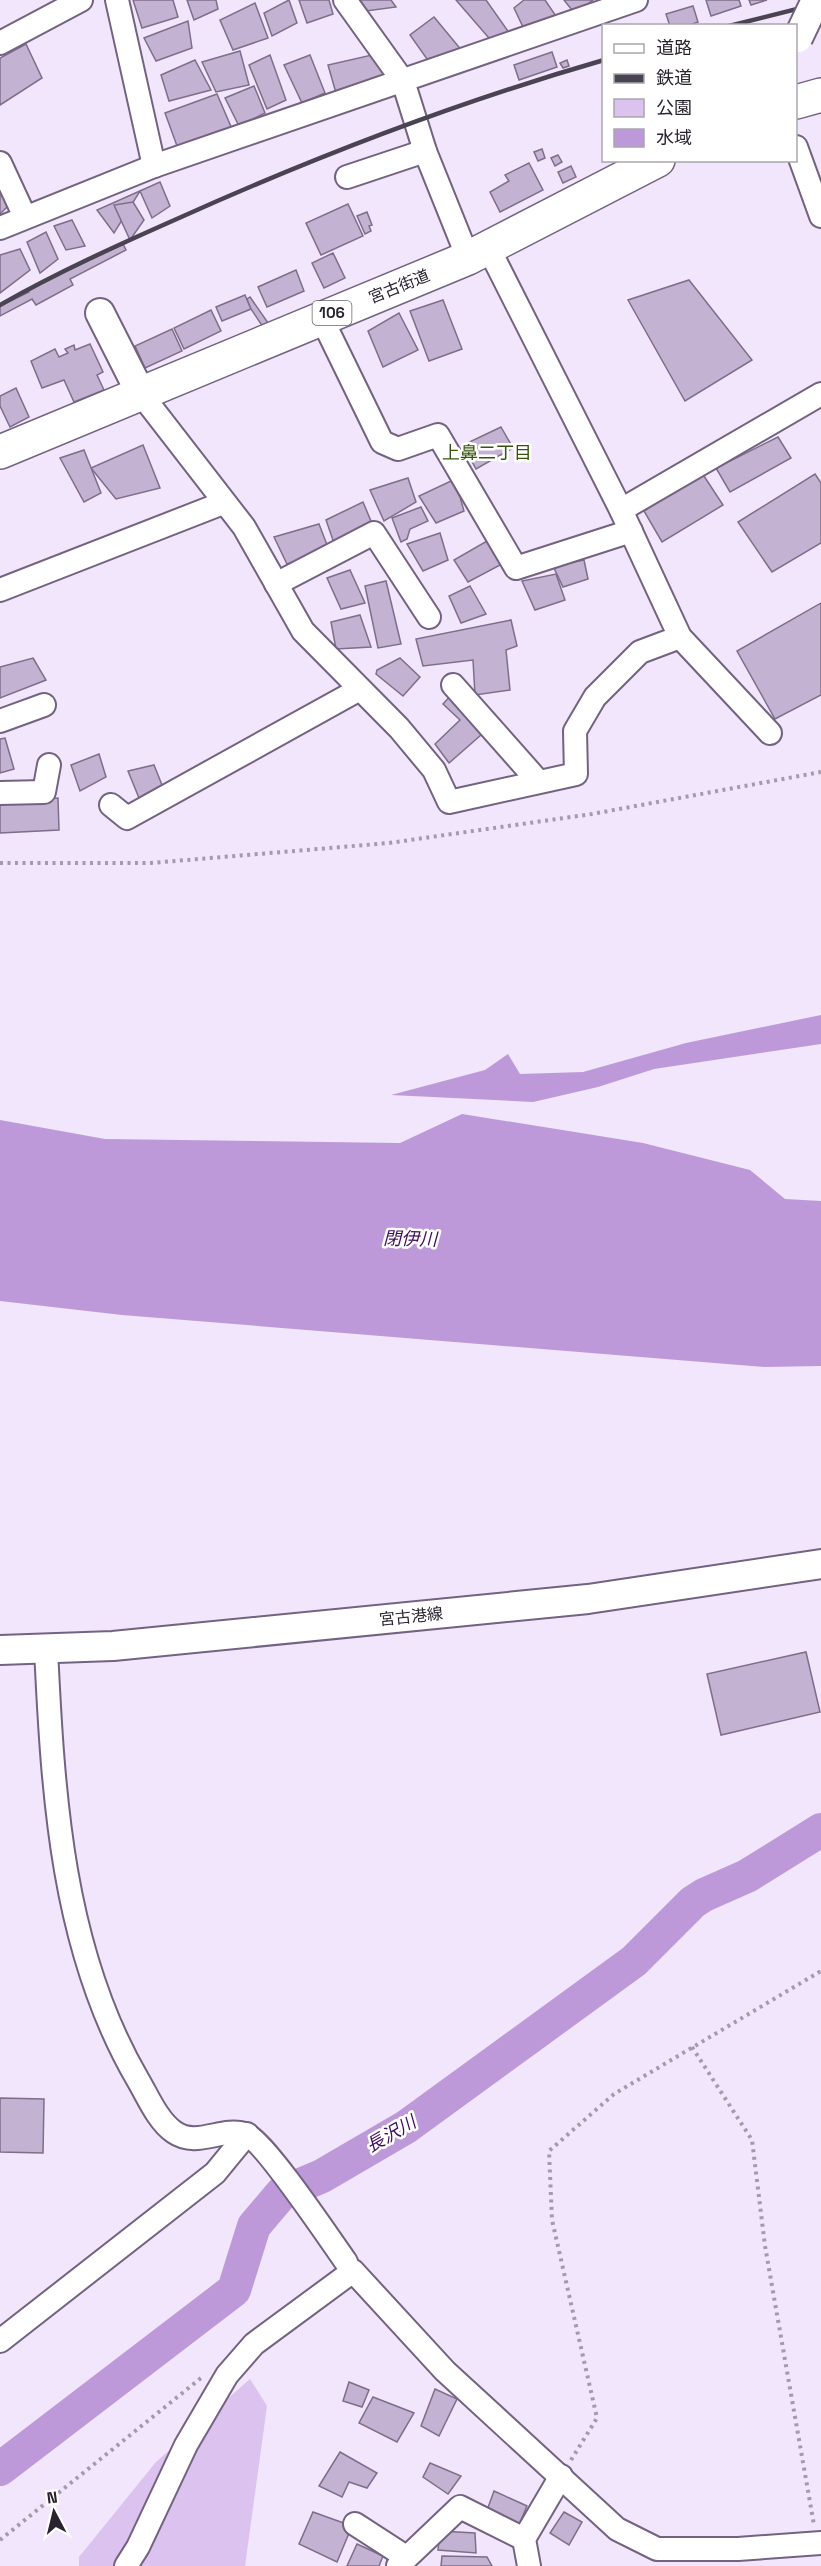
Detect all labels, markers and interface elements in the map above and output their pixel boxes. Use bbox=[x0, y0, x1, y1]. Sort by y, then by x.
legend bbox=[602, 24, 797, 162]
text: 道路 bbox=[656, 36, 692, 59]
text: 鉄道 bbox=[656, 66, 692, 89]
text: 公園 bbox=[656, 96, 692, 119]
text: 水域 bbox=[656, 126, 692, 149]
street label: 宮古街道 bbox=[366, 265, 433, 308]
road number: 106 bbox=[312, 301, 352, 325]
district label: 上鼻二丁目 bbox=[442, 441, 532, 464]
water label: 閉伊川 bbox=[383, 1227, 439, 1251]
street label: 宮古港線 bbox=[378, 1603, 444, 1630]
water label: 長沢川 bbox=[362, 2109, 422, 2157]
north arrow bbox=[24, 2482, 84, 2542]
text: N bbox=[46, 2487, 59, 2509]

